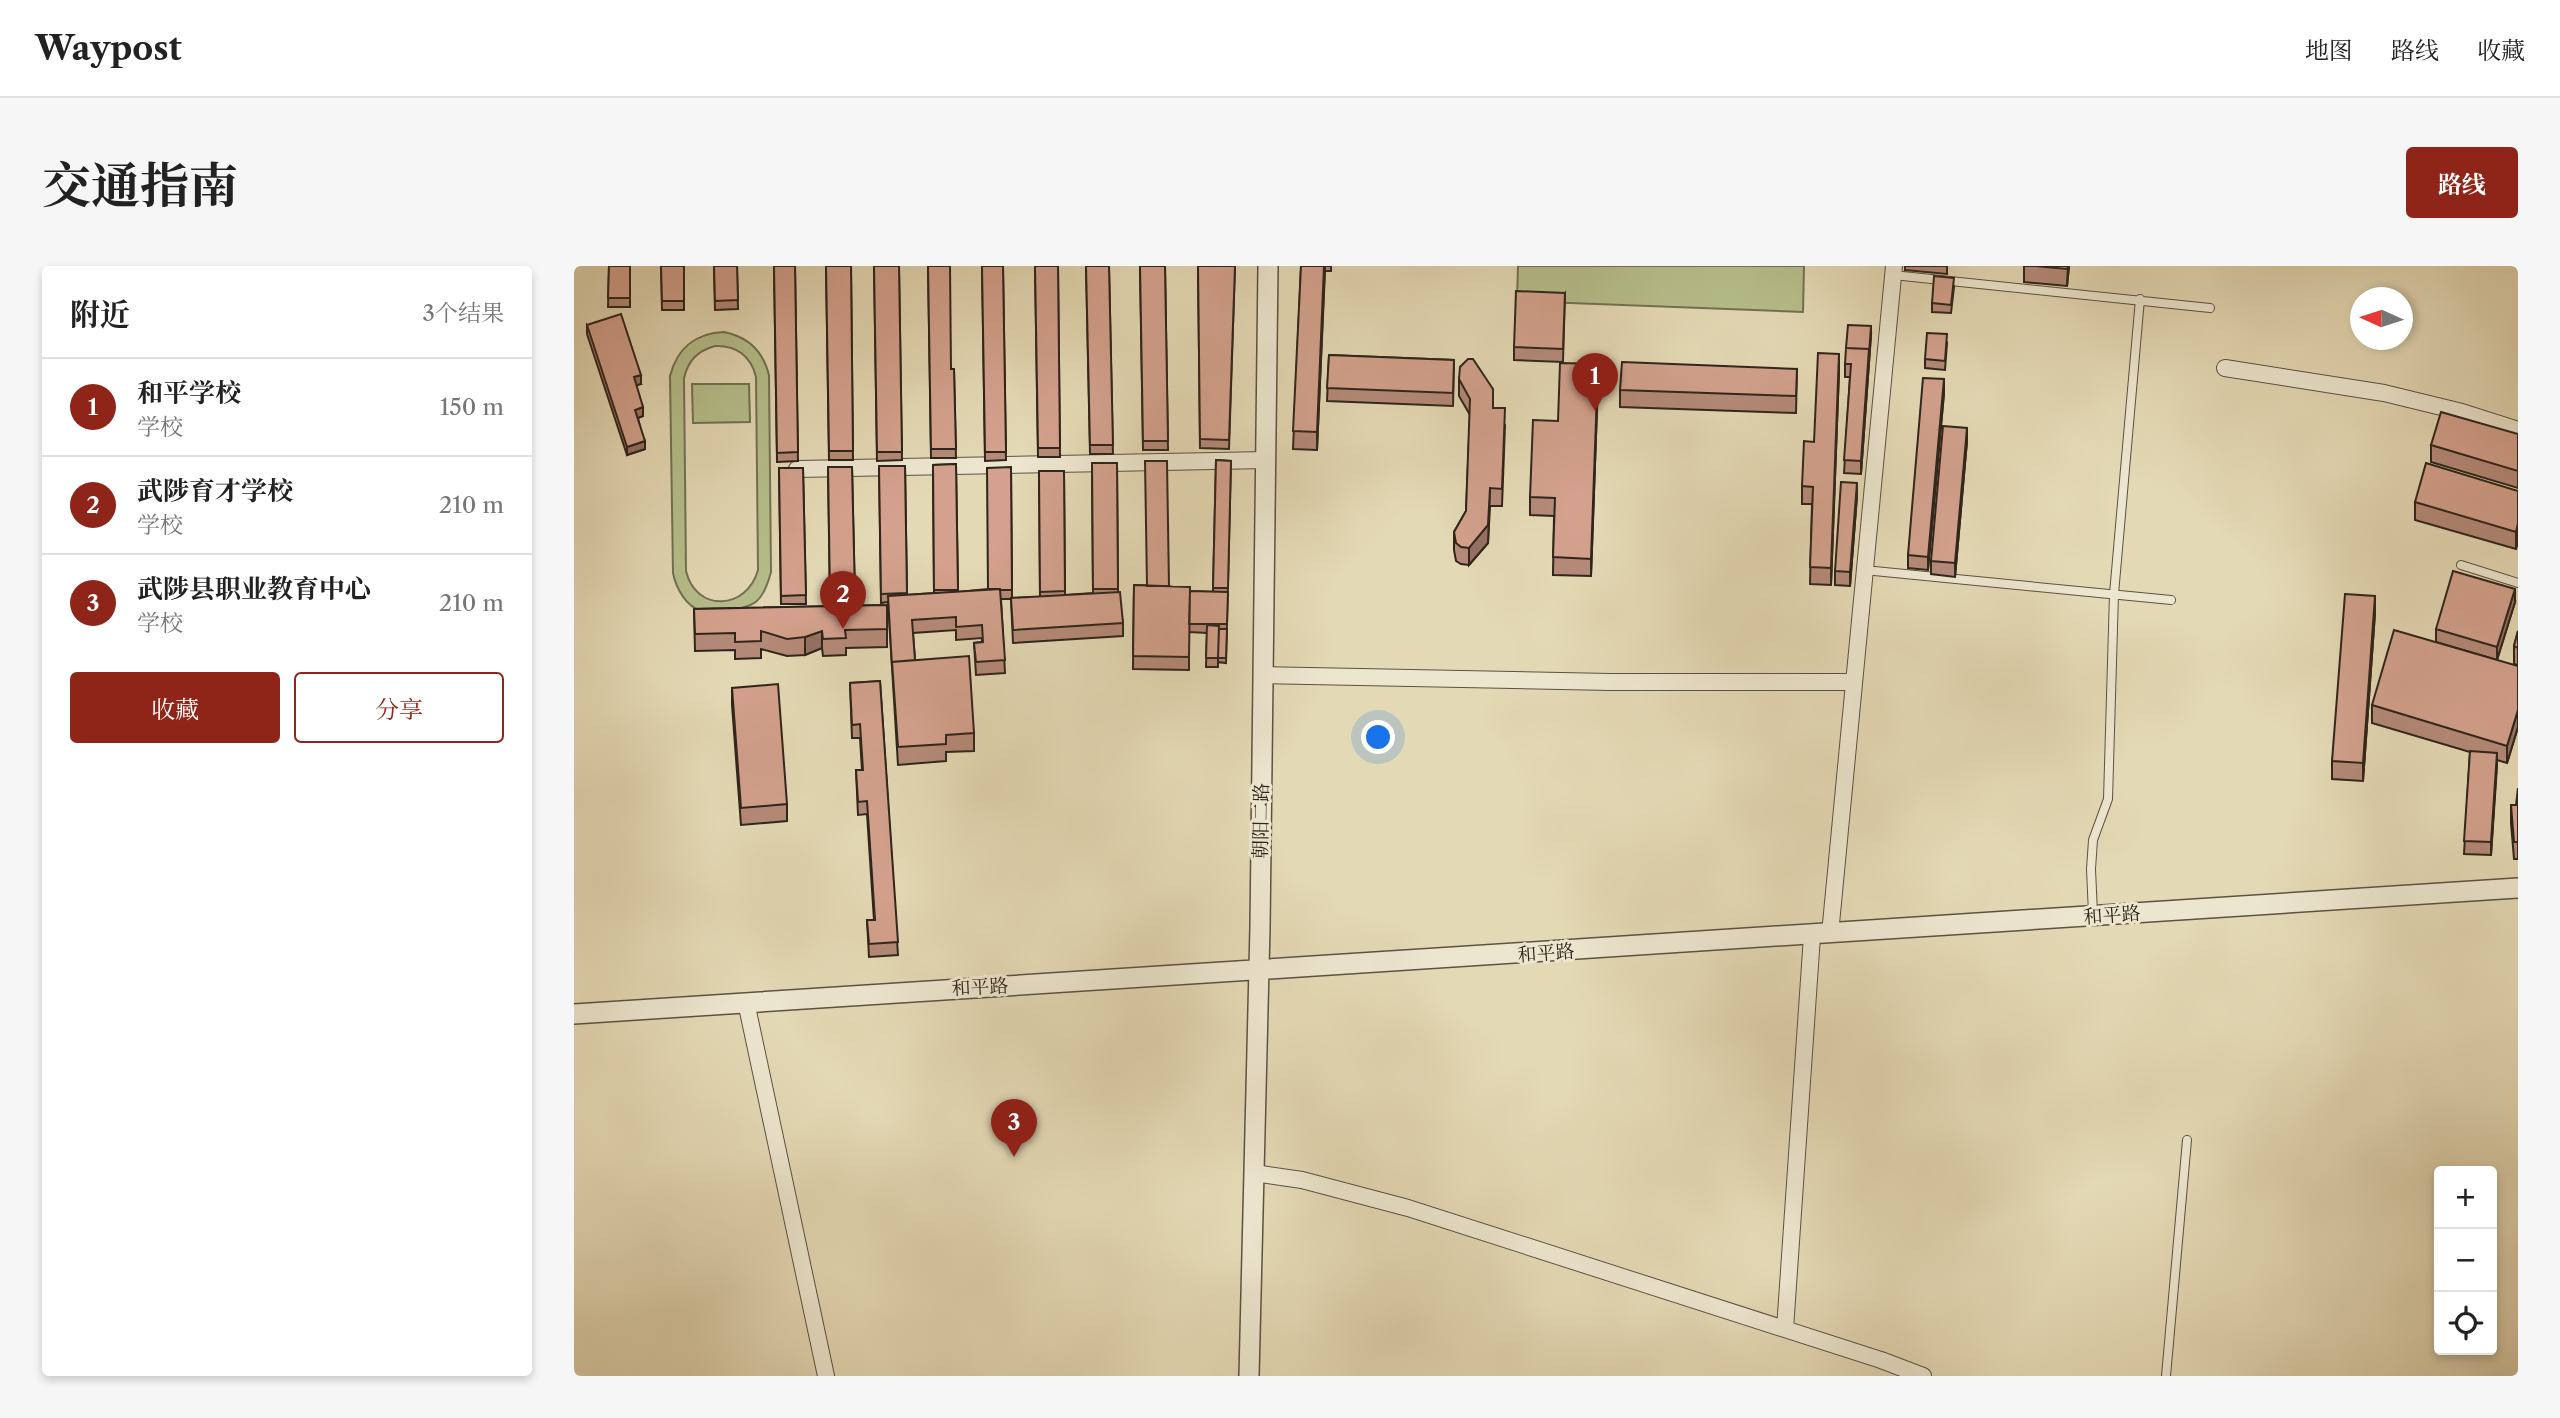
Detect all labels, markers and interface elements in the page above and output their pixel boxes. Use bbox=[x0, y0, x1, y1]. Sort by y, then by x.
text: Waypost bbox=[35, 28, 182, 69]
text: 地图 bbox=[2305, 36, 2353, 65]
text: 路线 bbox=[2391, 36, 2439, 65]
text: 收藏 bbox=[2477, 36, 2525, 65]
button: 路线 bbox=[2406, 147, 2518, 218]
text: 交通指南 bbox=[42, 155, 238, 216]
north arrow bbox=[2350, 287, 2413, 350]
text: 附近 bbox=[70, 296, 130, 333]
text: 3个结果 bbox=[422, 299, 504, 327]
pin: 1 bbox=[1572, 353, 1618, 411]
text: 和平学校 bbox=[137, 377, 241, 409]
text: 1 bbox=[88, 393, 98, 421]
text: 150 m bbox=[440, 393, 504, 421]
text: 学校 bbox=[137, 413, 183, 441]
text: 武陟育才学校 bbox=[137, 475, 293, 507]
text: 2 bbox=[86, 491, 100, 519]
text: 210 m bbox=[439, 491, 504, 519]
text: 学校 bbox=[137, 511, 183, 539]
pin: 2 bbox=[820, 571, 866, 629]
text: 武陟县职业教育中心 bbox=[137, 573, 371, 605]
text: 3 bbox=[87, 589, 100, 617]
text: 210 m bbox=[439, 589, 504, 617]
text: 学校 bbox=[137, 609, 183, 637]
button: 收藏 bbox=[70, 672, 280, 743]
button: 分享 bbox=[294, 672, 504, 743]
your location bbox=[1361, 720, 1395, 754]
street label: 朝阳二路 bbox=[1249, 783, 1273, 859]
street label: 和平路 bbox=[2083, 902, 2141, 928]
street label: 和平路 bbox=[1517, 940, 1575, 966]
street label: 和平路 bbox=[951, 974, 1009, 1000]
pin: 3 bbox=[991, 1099, 1037, 1157]
map controls bbox=[2434, 1166, 2497, 1355]
button: + bbox=[2434, 1166, 2497, 1229]
button: − bbox=[2434, 1229, 2497, 1292]
button: locate bbox=[2434, 1292, 2497, 1355]

